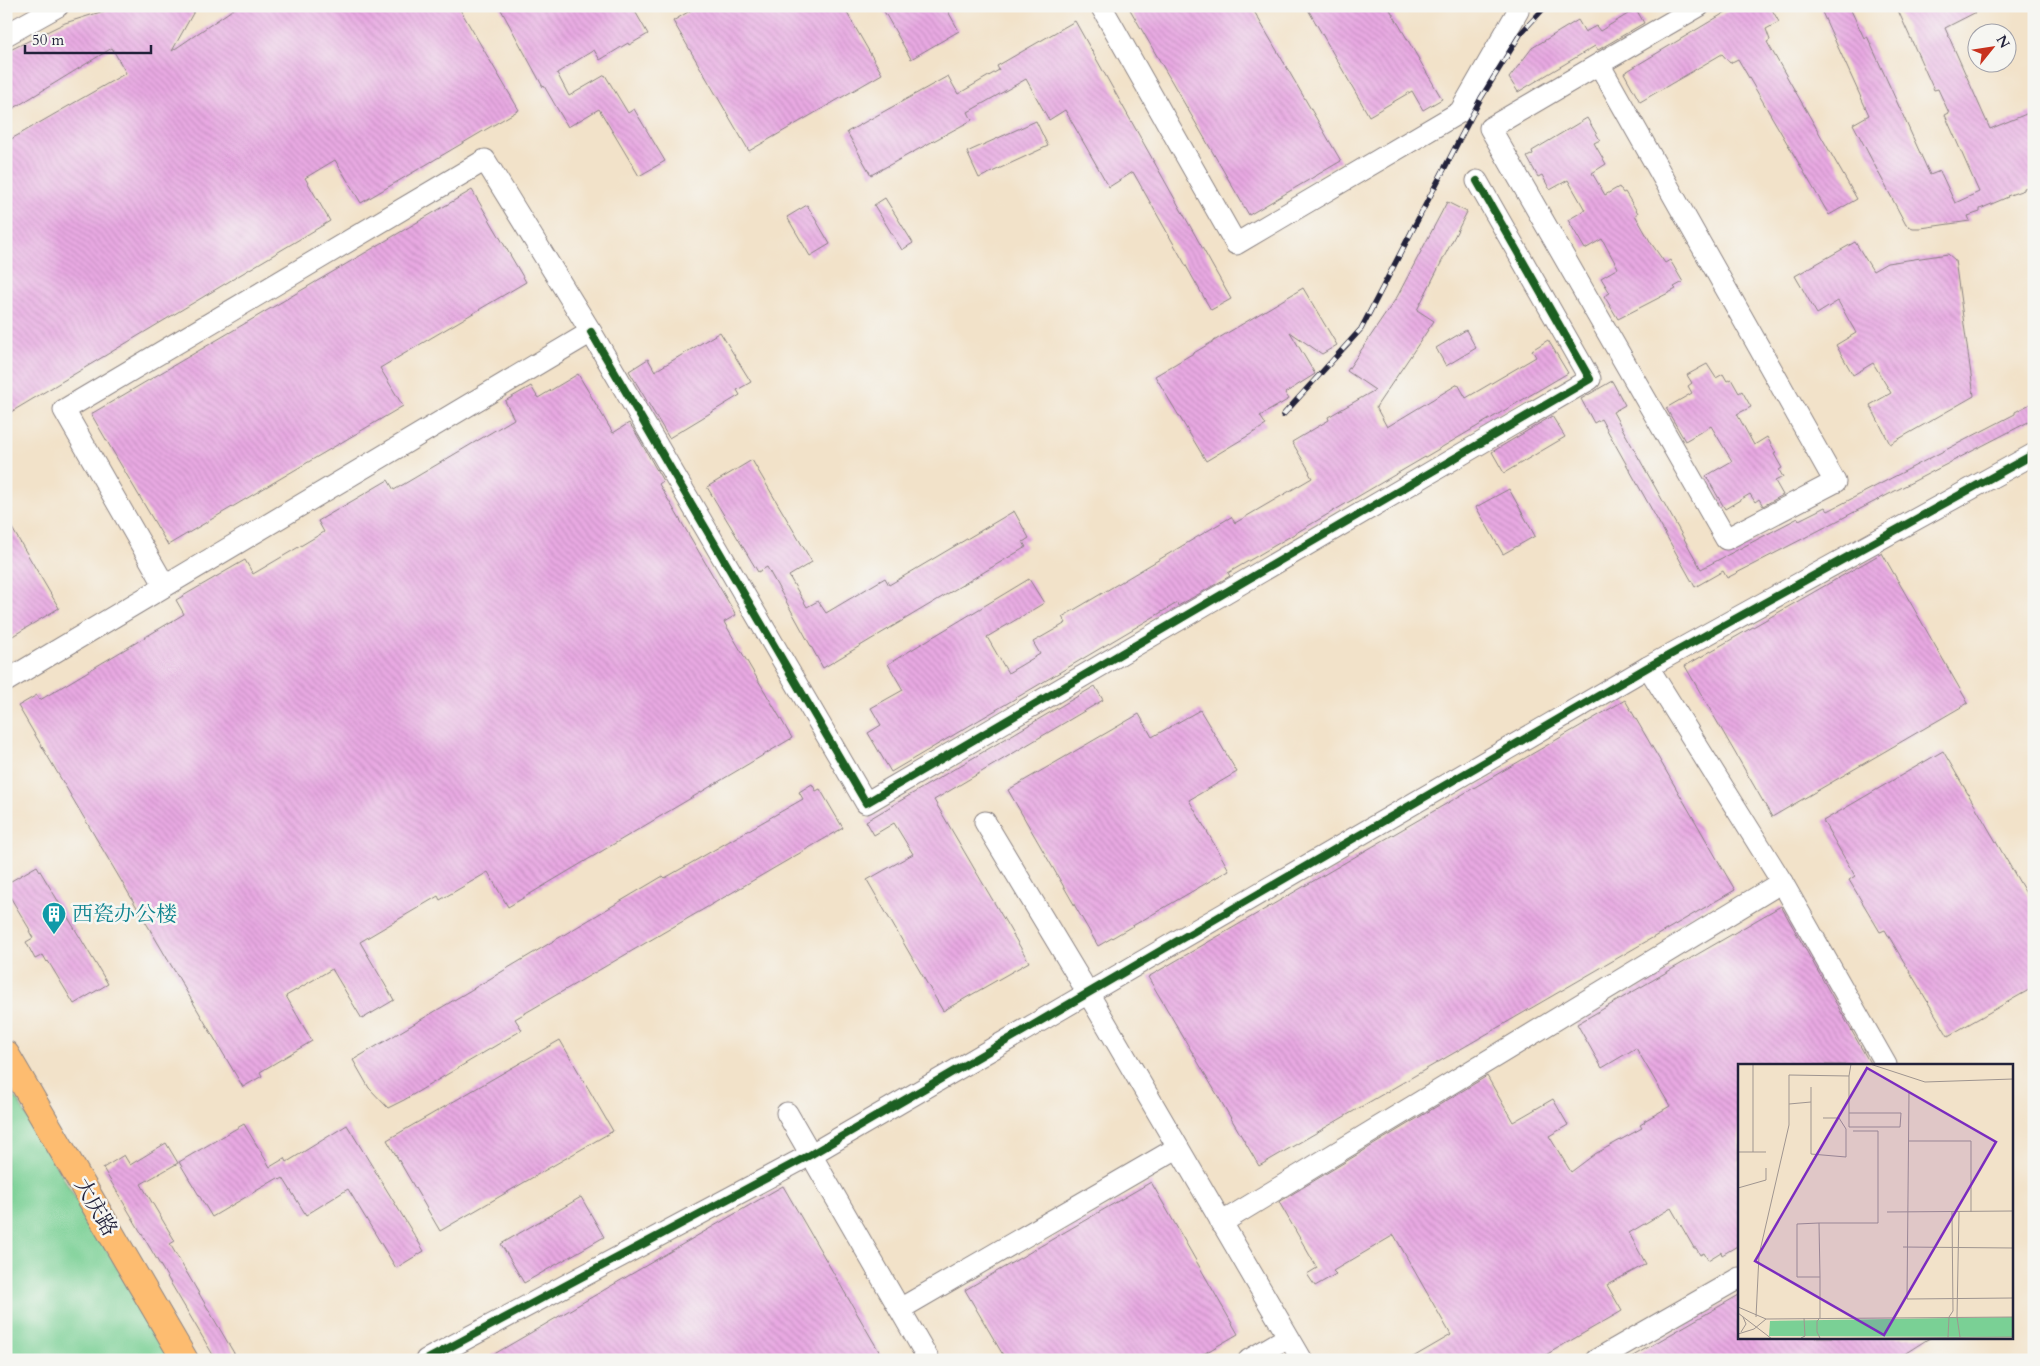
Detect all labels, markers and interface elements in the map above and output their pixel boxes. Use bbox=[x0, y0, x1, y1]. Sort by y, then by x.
scale bar bbox=[25, 22, 151, 54]
north arrow bbox=[1968, 22, 2018, 72]
text: 50 m bbox=[32, 30, 64, 50]
text: N bbox=[1992, 32, 2014, 52]
place label: 西瓷办公楼 bbox=[72, 900, 177, 929]
building icon: 西瓷办公楼 bbox=[41, 901, 67, 935]
inset map bbox=[1738, 1064, 2012, 1338]
street label: 大庆路 bbox=[67, 1173, 124, 1242]

